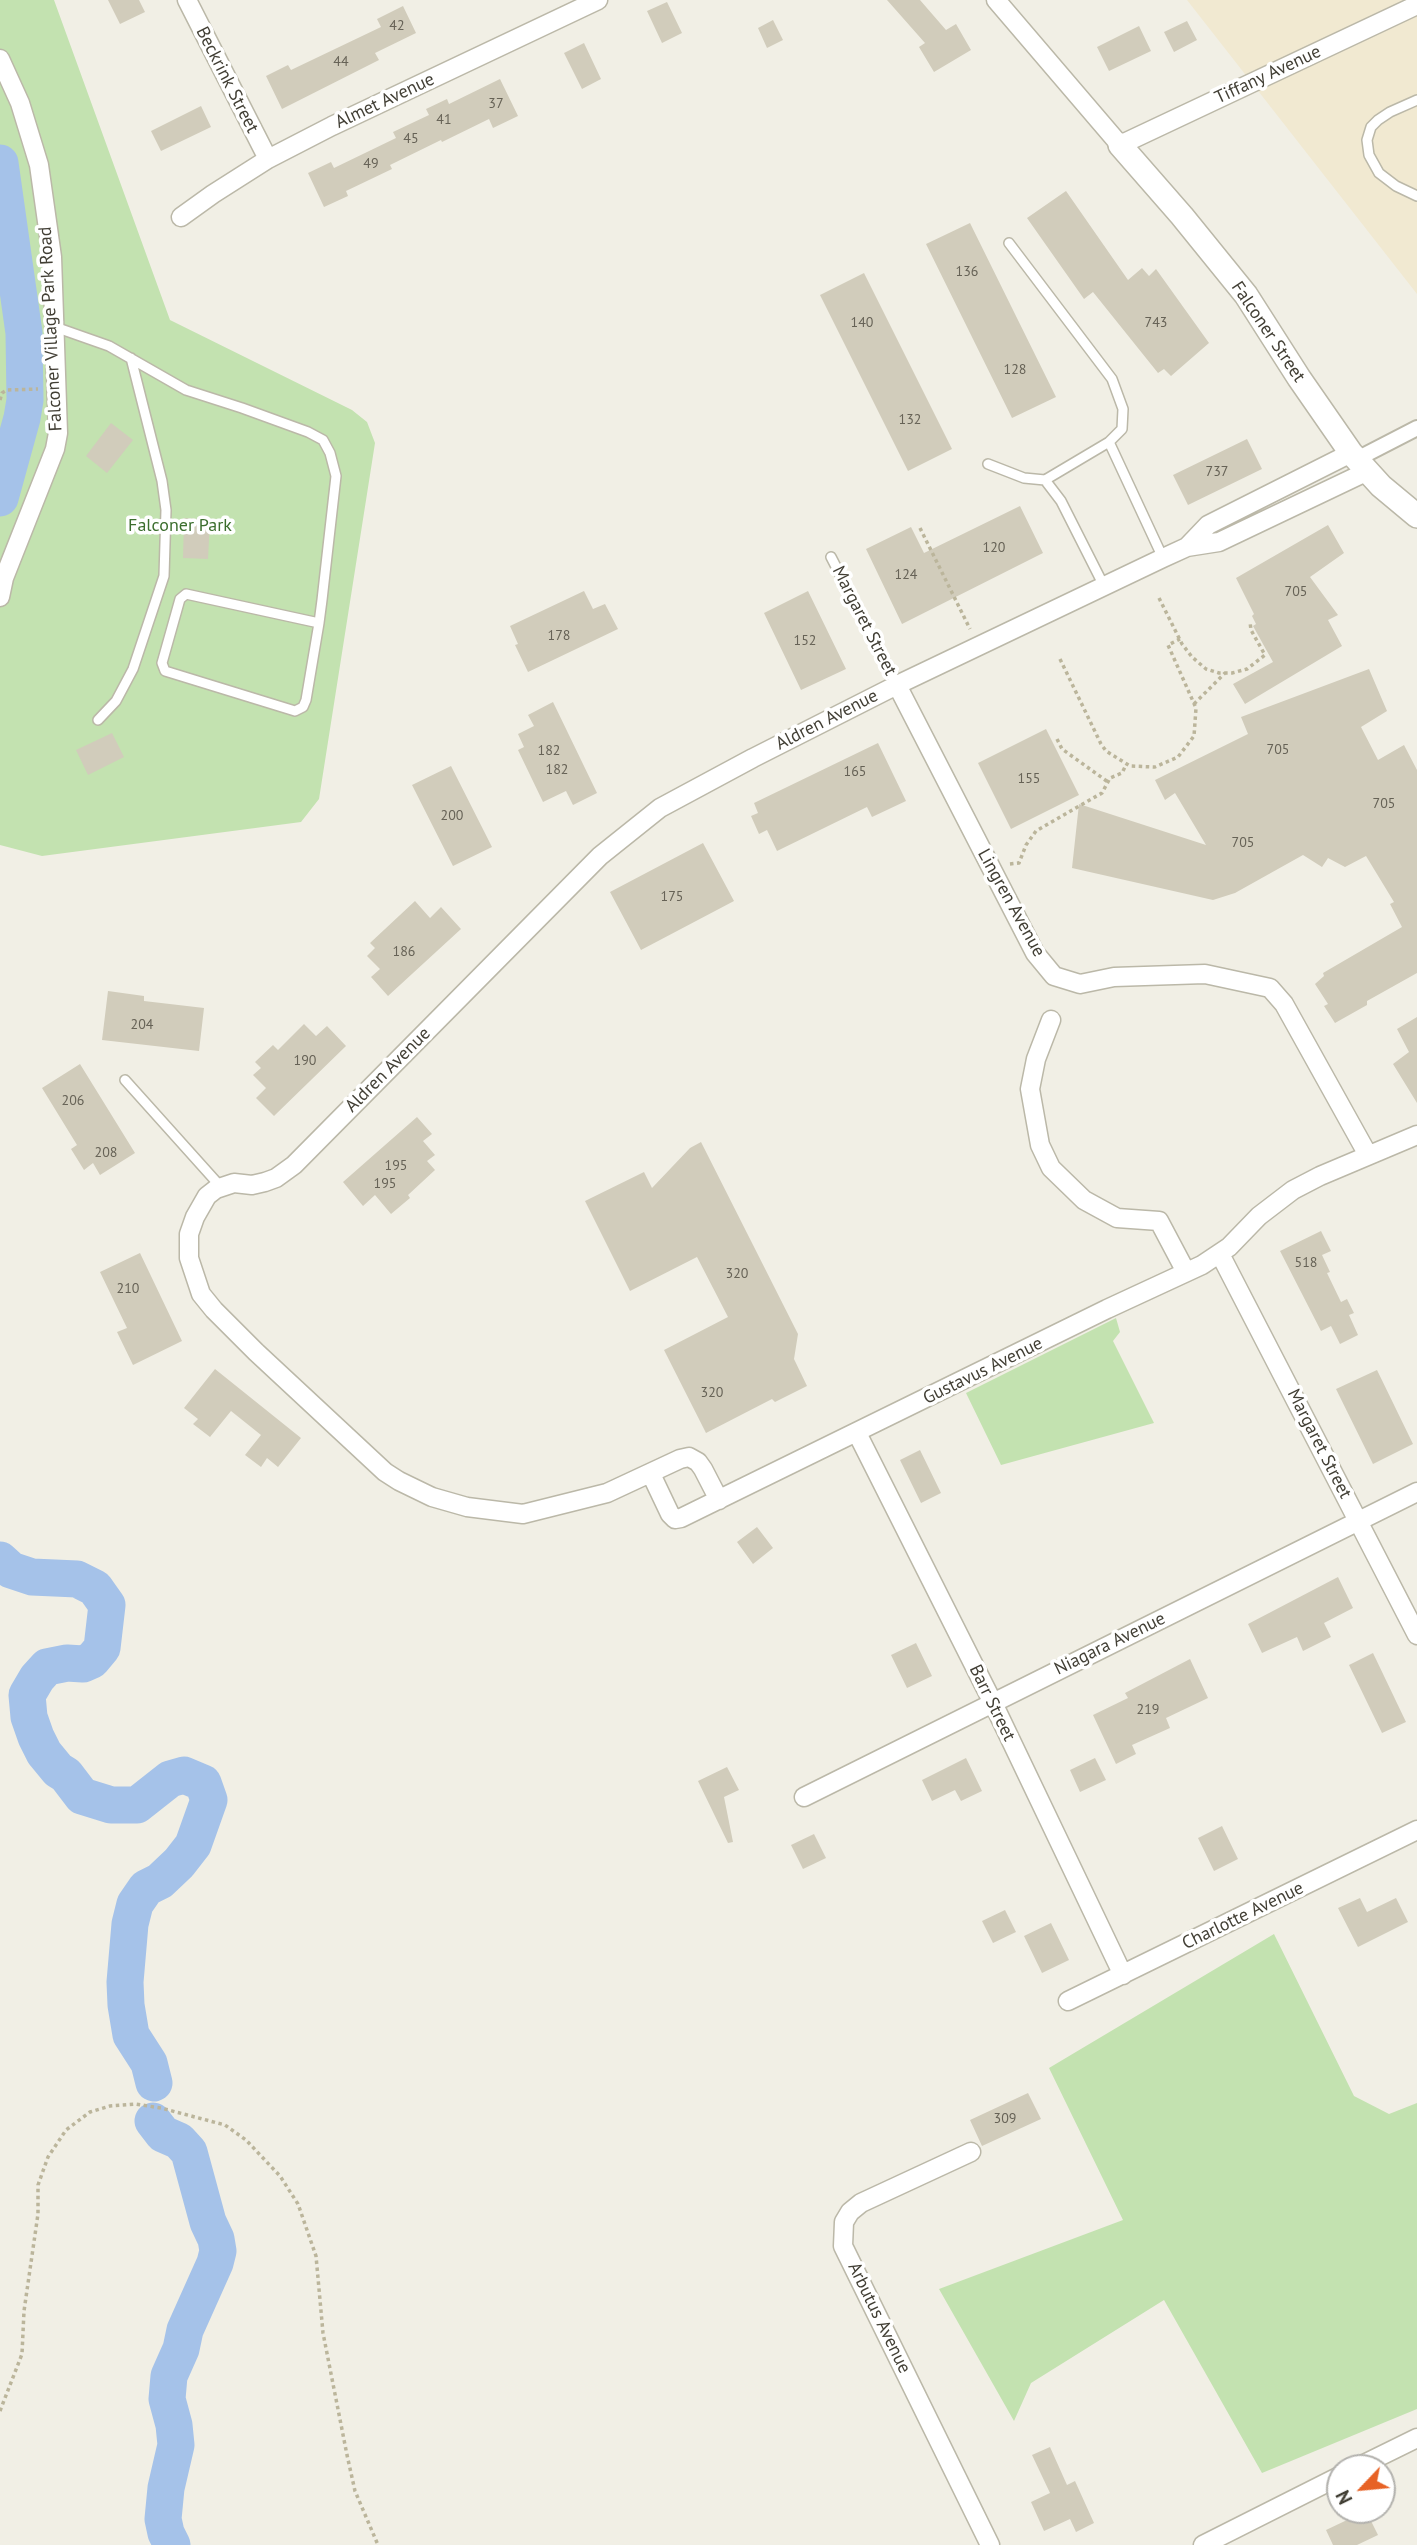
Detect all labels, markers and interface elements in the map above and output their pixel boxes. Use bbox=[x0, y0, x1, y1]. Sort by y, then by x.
house number: 42 bbox=[389, 18, 405, 34]
street label: Beckrink Street bbox=[191, 23, 263, 137]
street label: Tiffany Avenue bbox=[1212, 41, 1324, 109]
house number: 44 bbox=[333, 54, 349, 70]
street label: Almet Avenue bbox=[332, 69, 438, 133]
house number: 37 bbox=[488, 96, 504, 112]
house number: 41 bbox=[436, 112, 452, 128]
house number: 45 bbox=[403, 131, 419, 147]
house number: 49 bbox=[363, 156, 379, 172]
street label: Falconer Village Park Road bbox=[35, 226, 67, 432]
house number: 136 bbox=[956, 264, 978, 280]
street label: Falconer Street bbox=[1226, 278, 1310, 386]
house number: 140 bbox=[851, 315, 873, 331]
house number: 743 bbox=[1145, 315, 1167, 331]
house number: 128 bbox=[1004, 362, 1026, 378]
house number: 132 bbox=[899, 412, 921, 428]
house number: 737 bbox=[1206, 464, 1228, 480]
park label: Falconer Park bbox=[128, 515, 232, 537]
house number: 120 bbox=[983, 540, 1005, 556]
street label: Margaret Street bbox=[827, 563, 901, 679]
house number: 124 bbox=[895, 567, 917, 583]
house number: 705 bbox=[1285, 584, 1307, 600]
house number: 178 bbox=[548, 628, 570, 644]
house number: 152 bbox=[794, 633, 816, 649]
street label: Aldren Avenue bbox=[772, 685, 882, 755]
house number: 705 bbox=[1267, 742, 1289, 758]
house number: 182 bbox=[538, 743, 560, 759]
house number: 182 bbox=[546, 762, 568, 778]
house number: 165 bbox=[844, 764, 866, 780]
house number: 155 bbox=[1018, 771, 1040, 787]
house number: 705 bbox=[1373, 796, 1395, 812]
house number: 200 bbox=[441, 808, 463, 824]
house number: 705 bbox=[1232, 835, 1254, 851]
street label: Lingren Avenue bbox=[973, 845, 1049, 961]
house number: 175 bbox=[661, 889, 683, 905]
house number: 186 bbox=[393, 944, 415, 960]
house number: 204 bbox=[131, 1017, 153, 1033]
street label: Aldren Avenue bbox=[341, 1023, 435, 1117]
house number: 190 bbox=[294, 1053, 316, 1069]
house number: 206 bbox=[62, 1093, 84, 1109]
house number: 208 bbox=[95, 1145, 117, 1161]
house number: 195 bbox=[385, 1158, 407, 1174]
house number: 195 bbox=[374, 1176, 396, 1192]
house number: 518 bbox=[1295, 1255, 1317, 1271]
house number: 320 bbox=[726, 1266, 748, 1282]
house number: 210 bbox=[117, 1281, 139, 1297]
street label: Gustavus Avenue bbox=[920, 1333, 1046, 1409]
house number: 320 bbox=[701, 1385, 723, 1401]
street label: Margaret Street bbox=[1282, 1386, 1356, 1502]
street label: Niagara Avenue bbox=[1051, 1608, 1169, 1680]
street label: Barr Street bbox=[964, 1661, 1020, 1745]
house number: 219 bbox=[1137, 1702, 1159, 1718]
street label: Charlotte Avenue bbox=[1179, 1877, 1307, 1955]
house number: 309 bbox=[994, 2111, 1016, 2127]
street label: Arbutus Avenue bbox=[843, 2259, 915, 2377]
north arrow bbox=[1326, 2454, 1396, 2524]
text: N bbox=[1330, 2486, 1357, 2508]

